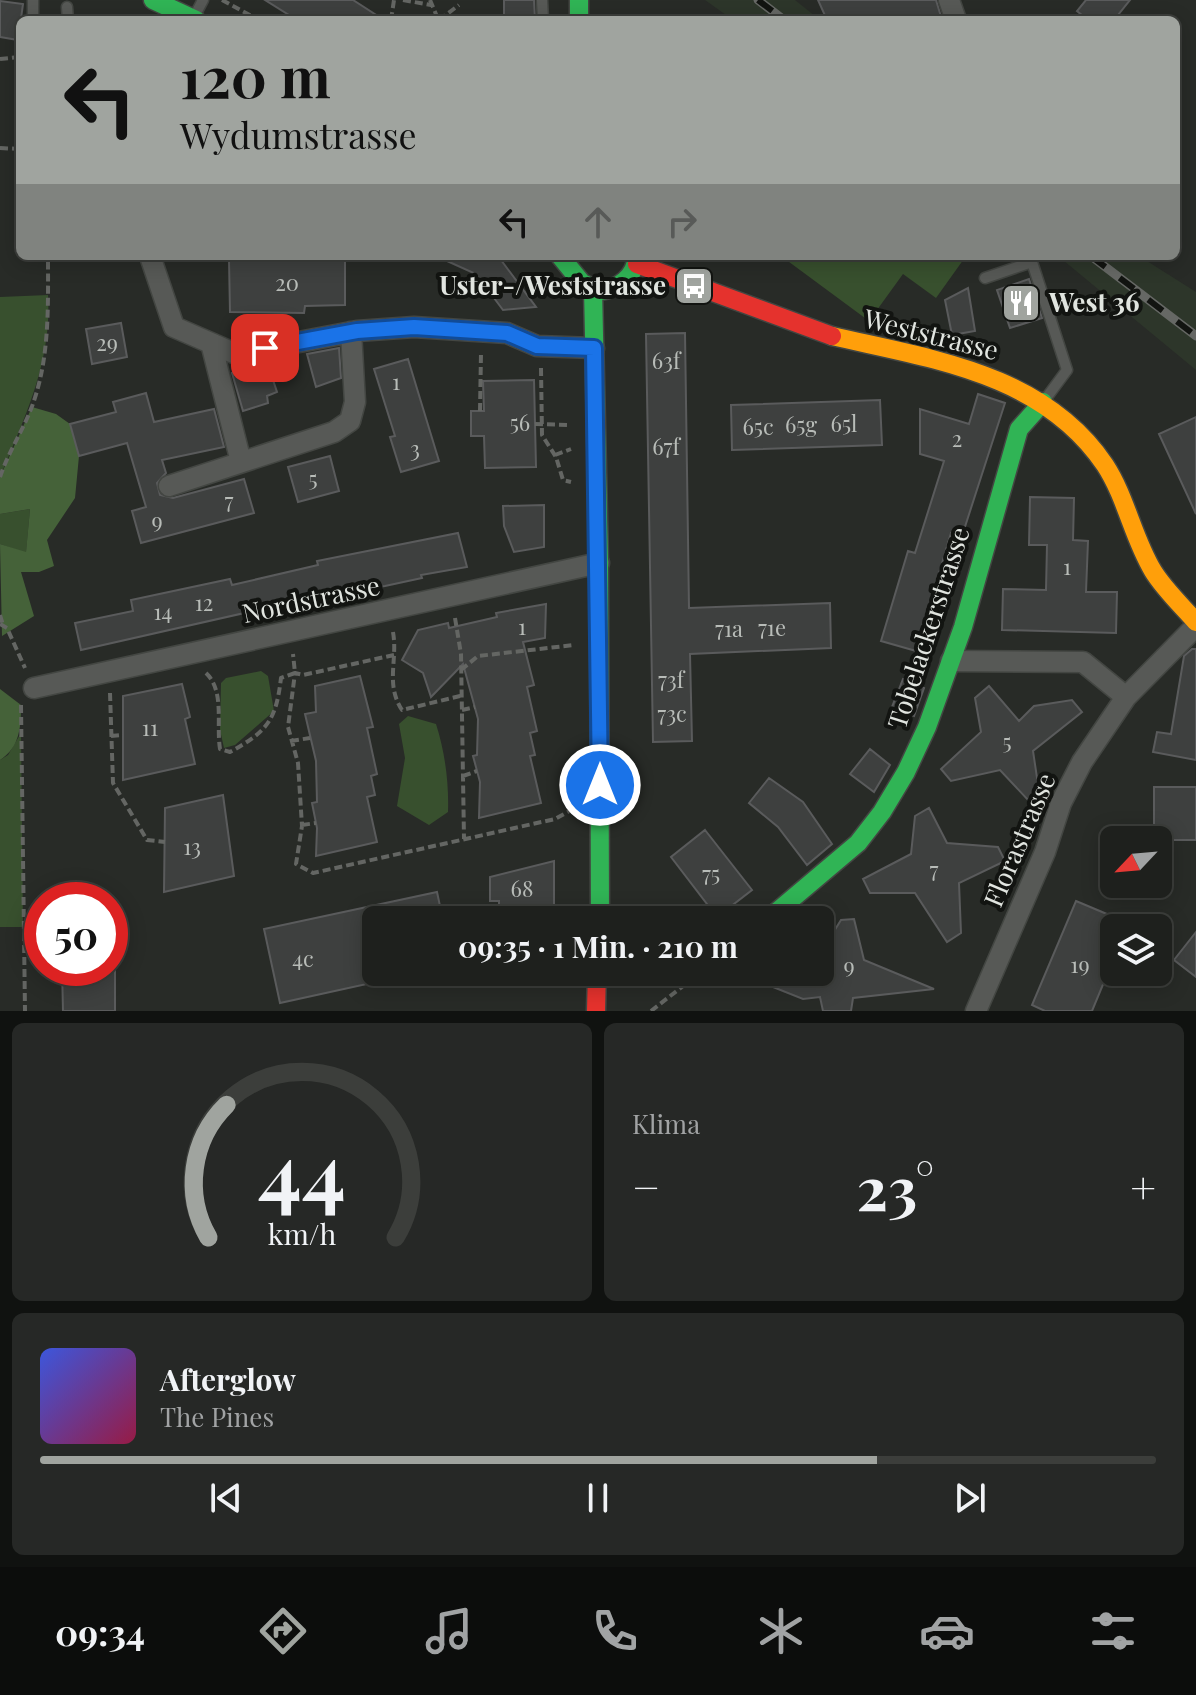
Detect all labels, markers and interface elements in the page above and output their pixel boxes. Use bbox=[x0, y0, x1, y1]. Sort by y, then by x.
text: 120 m bbox=[180, 38, 331, 113]
icon: left bbox=[48, 48, 152, 152]
text: Wydumstrasse bbox=[180, 110, 417, 158]
icon: left bbox=[492, 200, 536, 244]
icon: ahead bbox=[576, 200, 620, 244]
icon: right bbox=[660, 200, 704, 244]
bus stop icon: Uster-/Weststrasse bbox=[673, 265, 715, 307]
house number: 20 bbox=[275, 267, 299, 297]
place label: Uster-/Weststrasse bbox=[439, 267, 666, 302]
restaurant icon: West 36 bbox=[1000, 282, 1042, 324]
place label: West 36 bbox=[1048, 284, 1140, 319]
street label: Weststrasse bbox=[859, 300, 1002, 367]
pin bbox=[231, 314, 299, 382]
icon: arrive bbox=[243, 326, 287, 370]
house number: 29 bbox=[96, 327, 118, 357]
house number: 63f bbox=[652, 345, 682, 375]
house number: 1 bbox=[392, 366, 400, 396]
house number: 56 bbox=[510, 407, 530, 437]
house number: 65l bbox=[831, 408, 857, 438]
house number: 65g bbox=[785, 409, 817, 439]
house number: 65c bbox=[742, 411, 774, 441]
house number: 2 bbox=[952, 423, 962, 453]
house number: 67f bbox=[652, 431, 681, 461]
house number: 3 bbox=[410, 433, 420, 463]
house number: 5 bbox=[308, 463, 318, 493]
house number: 7 bbox=[225, 485, 234, 515]
house number: 9 bbox=[151, 505, 163, 535]
street label: Tobelackerstrasse bbox=[878, 522, 977, 733]
house number: 1 bbox=[1063, 551, 1071, 581]
street label: Nordstrasse bbox=[239, 567, 383, 630]
house number: 12 bbox=[195, 587, 213, 617]
house number: 14 bbox=[153, 596, 173, 626]
house number: 1 bbox=[518, 611, 526, 641]
house number: 71e bbox=[758, 612, 786, 642]
house number: 71a bbox=[715, 613, 743, 643]
house number: 73f bbox=[658, 664, 686, 694]
house number: 73c bbox=[657, 698, 687, 728]
house number: 11 bbox=[142, 712, 158, 742]
house number: 5 bbox=[1002, 726, 1012, 756]
position arrow bbox=[558, 743, 642, 827]
street label: Florastrasse bbox=[975, 767, 1063, 912]
north arrow bbox=[1100, 826, 1172, 898]
map controls bbox=[1100, 826, 1172, 986]
house number: 13 bbox=[183, 831, 201, 861]
house number: 7 bbox=[930, 854, 939, 884]
house number: 75 bbox=[702, 858, 720, 888]
house number: 68 bbox=[511, 873, 533, 903]
speed limit sign: 50 bbox=[24, 882, 128, 986]
button: layers bbox=[1100, 914, 1172, 986]
text: 09:35 · 1 Min. · 210 m bbox=[458, 926, 738, 966]
house number: 4c bbox=[292, 943, 314, 973]
house number: 19 bbox=[1070, 949, 1090, 979]
house number: 9 bbox=[843, 950, 855, 980]
text: Klima bbox=[632, 1106, 700, 1141]
text: 44 bbox=[258, 1114, 346, 1225]
text: 23° bbox=[857, 1146, 934, 1226]
text: − bbox=[632, 1156, 660, 1215]
text: + bbox=[1130, 1156, 1156, 1215]
text: km/h bbox=[268, 1214, 336, 1252]
text: Afterglow bbox=[160, 1359, 296, 1399]
text: The Pines bbox=[160, 1399, 274, 1434]
icon: previous bbox=[204, 1476, 248, 1520]
icon: pause bbox=[576, 1476, 620, 1520]
icon: next bbox=[948, 1476, 992, 1520]
icon: directions bbox=[255, 1603, 311, 1659]
icon: music bbox=[421, 1603, 477, 1659]
icon: phone bbox=[587, 1603, 643, 1659]
icon: climate bbox=[753, 1603, 809, 1659]
icon: car bbox=[919, 1603, 975, 1659]
icon: filters bbox=[1085, 1603, 1141, 1659]
text: 09:34 bbox=[55, 1607, 145, 1655]

